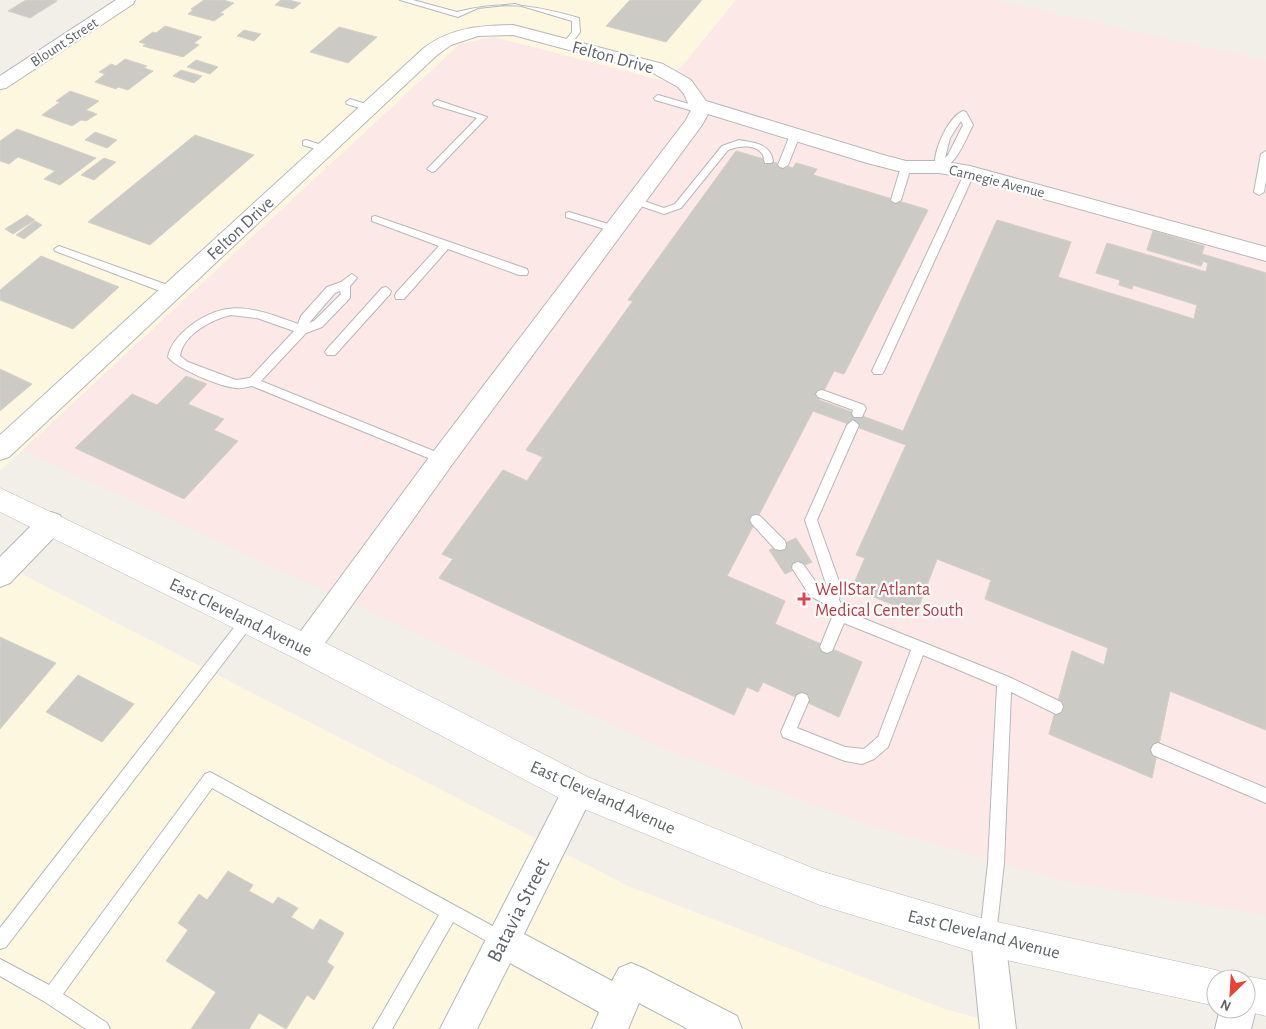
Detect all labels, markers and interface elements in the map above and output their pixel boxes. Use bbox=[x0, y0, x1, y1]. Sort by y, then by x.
street label: Blount Street bbox=[28, 15, 101, 70]
street label: Felton Drive bbox=[570, 38, 656, 77]
street label: Carnegie Avenue bbox=[948, 162, 1046, 201]
street label: Felton Drive bbox=[204, 194, 277, 264]
street label: East Cleveland Avenue bbox=[166, 576, 315, 660]
place label: WellStar Atlanta Medical Center South bbox=[815, 581, 964, 620]
marker: WellStar Atlanta Medical Center South bbox=[797, 592, 811, 606]
street label: East Cleveland Avenue bbox=[527, 758, 678, 838]
street label: Batavia Street bbox=[483, 855, 554, 966]
street label: East Cleveland Avenue bbox=[906, 907, 1062, 963]
north arrow bbox=[1206, 969, 1256, 1019]
text: N bbox=[1219, 996, 1233, 1013]

